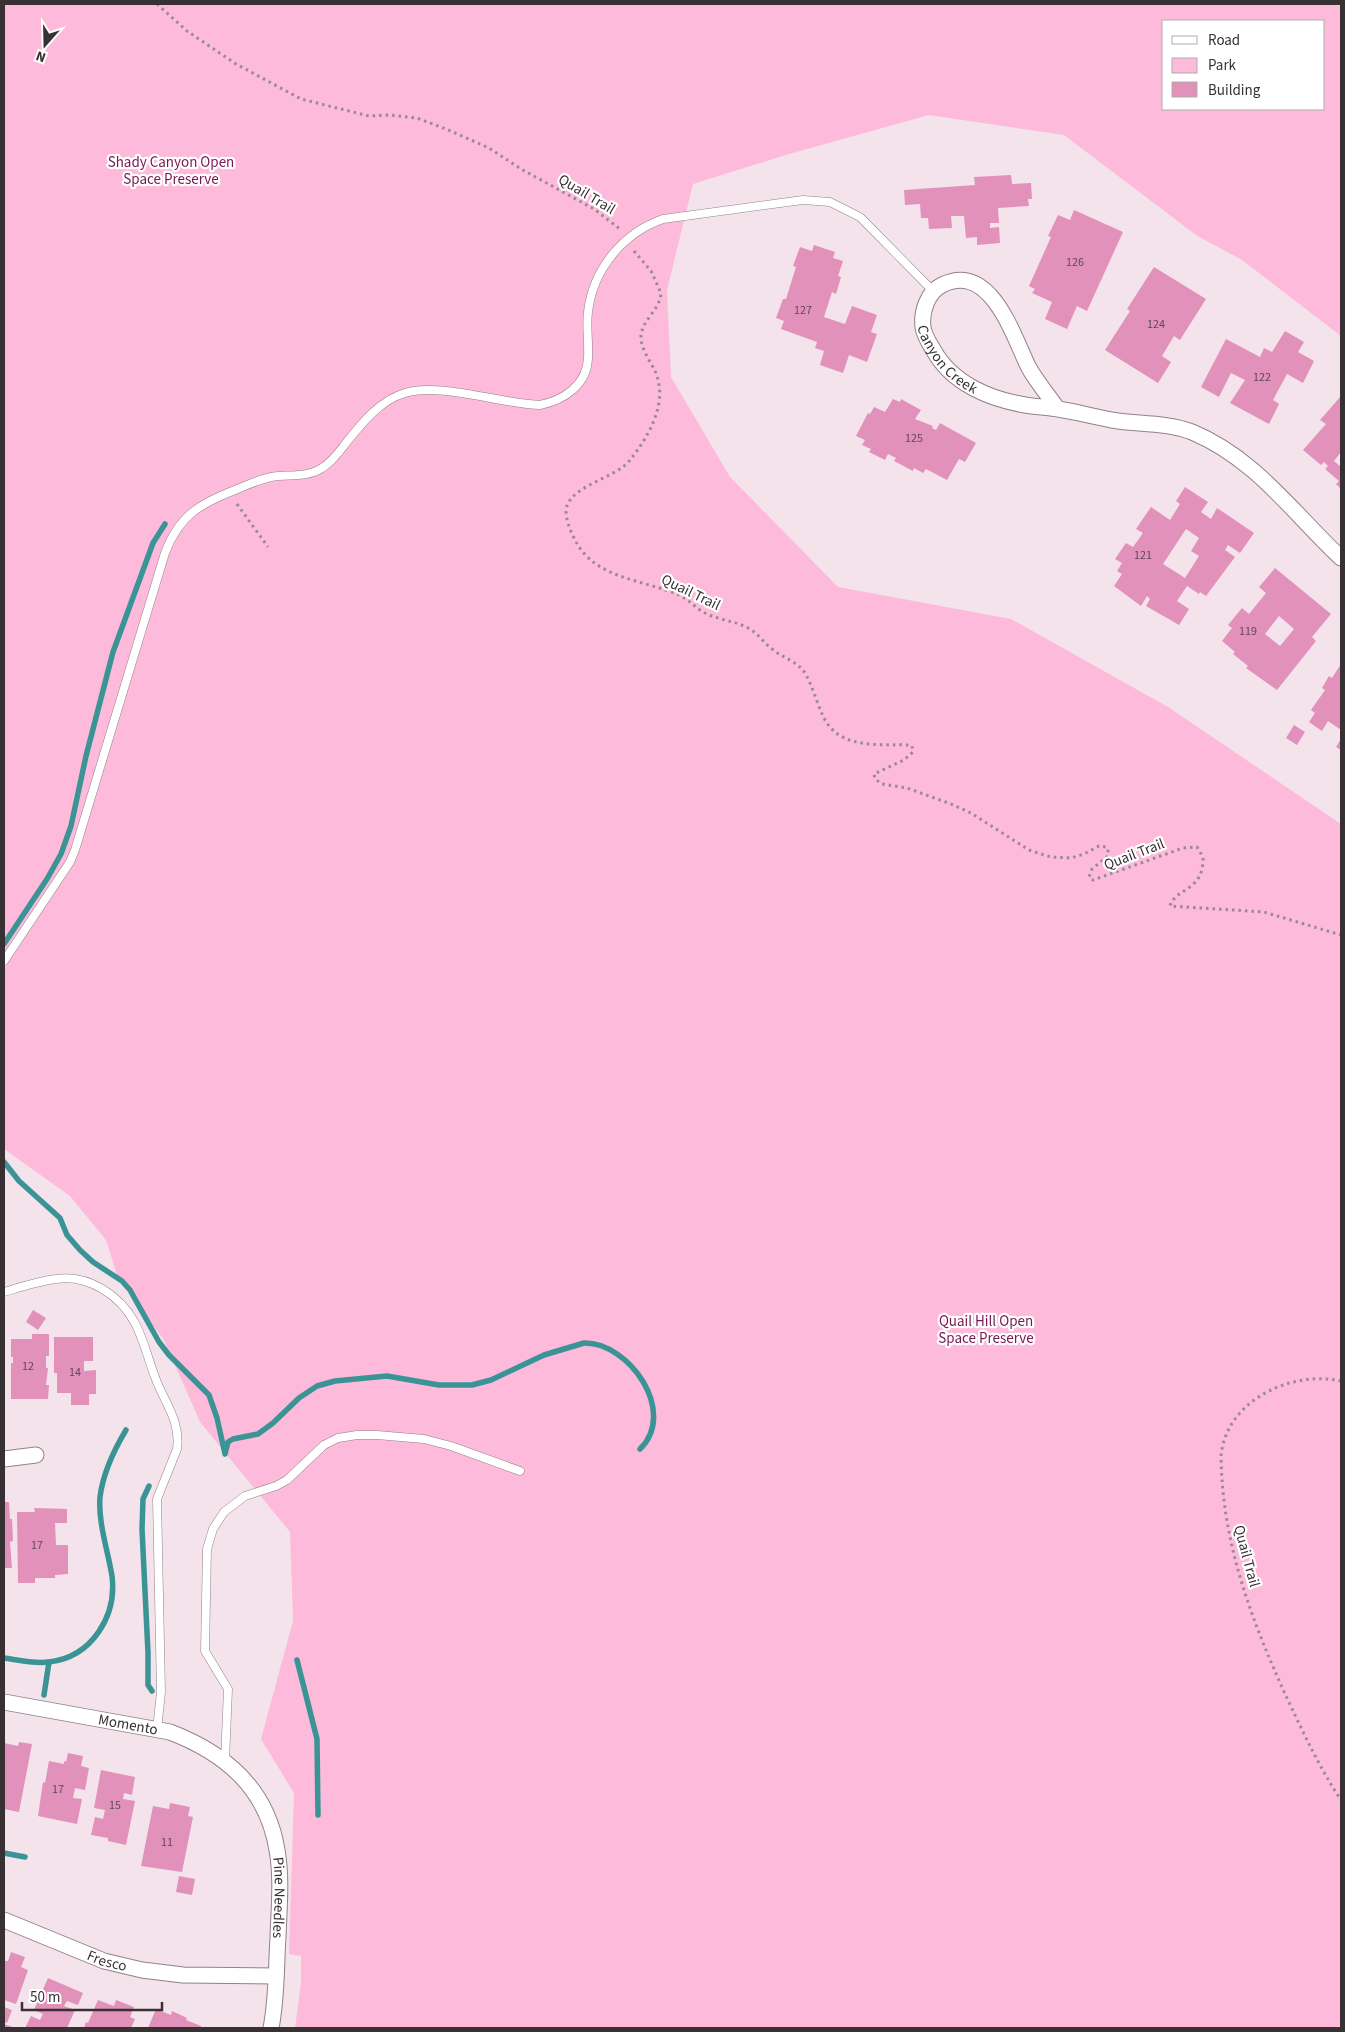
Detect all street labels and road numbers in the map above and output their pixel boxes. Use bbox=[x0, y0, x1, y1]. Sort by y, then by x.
street label: Quail Trail bbox=[554, 169, 619, 220]
street label: Canyon Creek bbox=[912, 323, 982, 400]
street label: Quail Trail bbox=[658, 569, 724, 616]
street label: Quail Trail bbox=[1101, 833, 1168, 876]
street label: Quail Trail bbox=[1228, 1523, 1265, 1590]
street label: Momento bbox=[96, 1709, 159, 1741]
street label: Pine Needles bbox=[267, 1856, 290, 1939]
street label: Fresco bbox=[84, 1945, 129, 1977]

